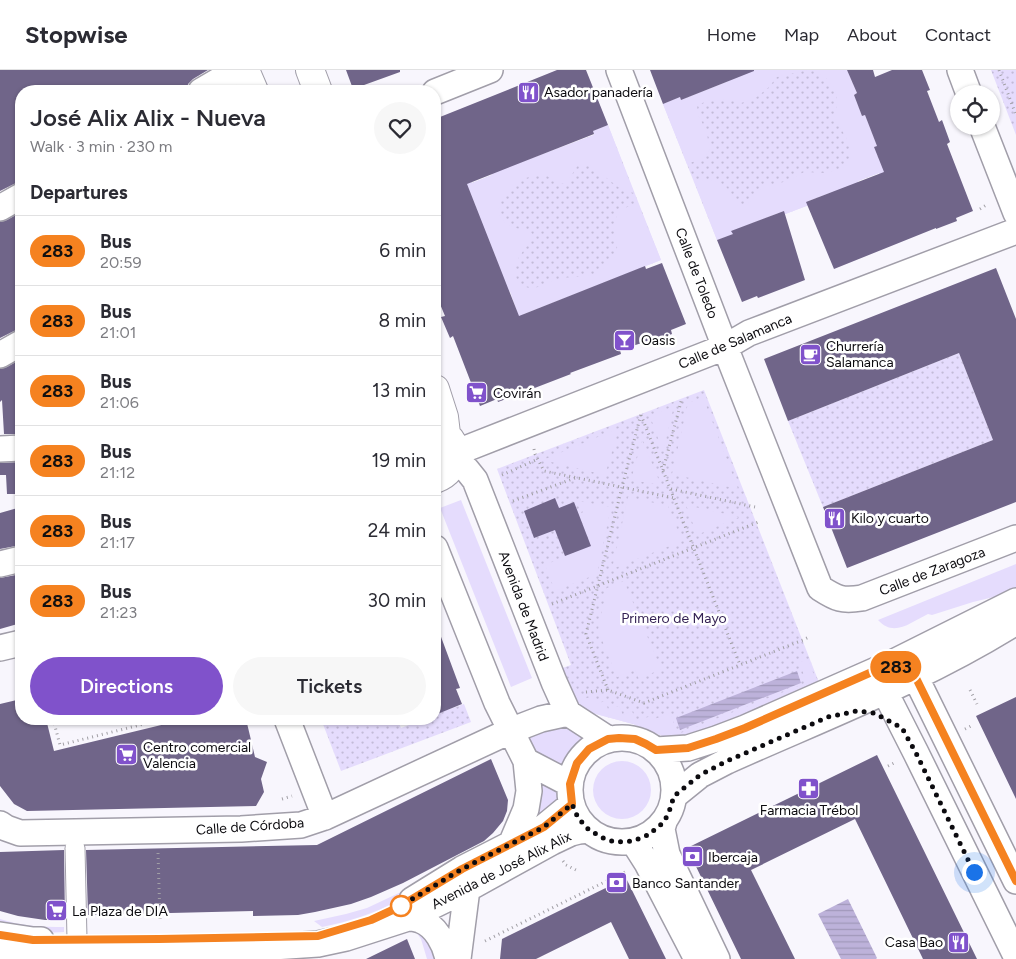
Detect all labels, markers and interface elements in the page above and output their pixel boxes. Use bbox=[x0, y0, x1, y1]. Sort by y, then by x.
text: Stopwise bbox=[25, 20, 128, 49]
text: Home bbox=[707, 24, 756, 46]
text: Map bbox=[784, 24, 819, 46]
text: About bbox=[847, 24, 897, 46]
text: Contact bbox=[925, 24, 991, 46]
restaurant icon: Asador panadería bbox=[516, 80, 540, 104]
place label: Asador panadería bbox=[544, 84, 653, 101]
map controls bbox=[950, 85, 1000, 135]
button: locate bbox=[950, 85, 1000, 135]
button: heart bbox=[374, 102, 426, 154]
text: José Alix Alix - Nueva bbox=[30, 103, 266, 132]
text: Walk · 3 min · 230 m bbox=[30, 137, 172, 156]
text: Departures bbox=[30, 181, 128, 204]
street label: Calle de Toledo bbox=[671, 225, 722, 321]
text: Bus bbox=[100, 230, 131, 253]
text: 6 min bbox=[379, 239, 426, 262]
text: 283 bbox=[42, 240, 73, 262]
text: 20:59 bbox=[100, 253, 142, 272]
text: Bus bbox=[100, 300, 131, 323]
text: 8 min bbox=[378, 309, 426, 332]
text: 283 bbox=[42, 310, 73, 332]
street label: Calle de Salamanca bbox=[676, 310, 794, 373]
text: 21:01 bbox=[100, 323, 136, 342]
bar icon: Oasis bbox=[613, 328, 637, 352]
place label: Oasis bbox=[641, 332, 675, 349]
place label: Churrería Salamanca bbox=[826, 338, 894, 371]
cafe icon: Churrería Salamanca bbox=[798, 342, 822, 366]
text: Bus bbox=[100, 370, 131, 393]
text: 13 min bbox=[372, 379, 426, 402]
text: 283 bbox=[42, 380, 73, 402]
supermarket icon: Covirán bbox=[465, 381, 489, 405]
place label: Covirán bbox=[493, 385, 541, 402]
text: 21:06 bbox=[100, 393, 139, 412]
text: Bus bbox=[100, 440, 131, 463]
text: 19 min bbox=[372, 449, 426, 472]
text: 283 bbox=[42, 450, 73, 472]
text: 21:12 bbox=[100, 463, 135, 482]
restaurant icon: Kilo y cuarto bbox=[823, 506, 847, 530]
text: Bus bbox=[100, 510, 131, 533]
place label: Kilo y cuarto bbox=[851, 510, 929, 527]
text: 24 min bbox=[368, 519, 426, 542]
text: 283 bbox=[42, 520, 73, 542]
text: 21:17 bbox=[100, 533, 135, 552]
street label: Calle de Zaragoza bbox=[877, 543, 988, 599]
street label: Avenida de Madrid bbox=[495, 549, 552, 664]
text: Bus bbox=[100, 580, 131, 603]
text: 30 min bbox=[368, 589, 426, 612]
text: 283 bbox=[42, 590, 73, 612]
text: 21:23 bbox=[100, 603, 137, 622]
park label: Primero de Mayo bbox=[621, 610, 727, 627]
line badge: 283 bbox=[867, 651, 925, 683]
text: 283 bbox=[880, 656, 912, 678]
button: Directions bbox=[30, 657, 223, 715]
button: Tickets bbox=[233, 657, 426, 715]
place label: Centro comercial Valencia bbox=[143, 739, 251, 772]
supermarket icon: Centro comercial Valencia bbox=[115, 743, 139, 767]
pharmacy icon: Farmacia Trébol bbox=[797, 776, 821, 800]
place label: Farmacia Trébol bbox=[760, 802, 858, 819]
street label: Calle de Córdoba bbox=[195, 814, 305, 839]
street label: Avenida de José Alix Alix bbox=[428, 828, 574, 913]
bank icon: Ibercaja bbox=[680, 845, 704, 869]
place label: Ibercaja bbox=[708, 849, 758, 866]
your location bbox=[962, 860, 987, 885]
bank icon: Banco Santander bbox=[604, 871, 628, 895]
place label: Banco Santander bbox=[632, 875, 739, 892]
unlabelled marker bbox=[390, 895, 412, 917]
supermarket icon: La Plaza de DIA bbox=[44, 899, 68, 923]
place label: La Plaza de DIA bbox=[72, 903, 168, 920]
restaurant icon: Casa Bao bbox=[947, 930, 971, 954]
place label: Casa Bao bbox=[885, 934, 943, 951]

